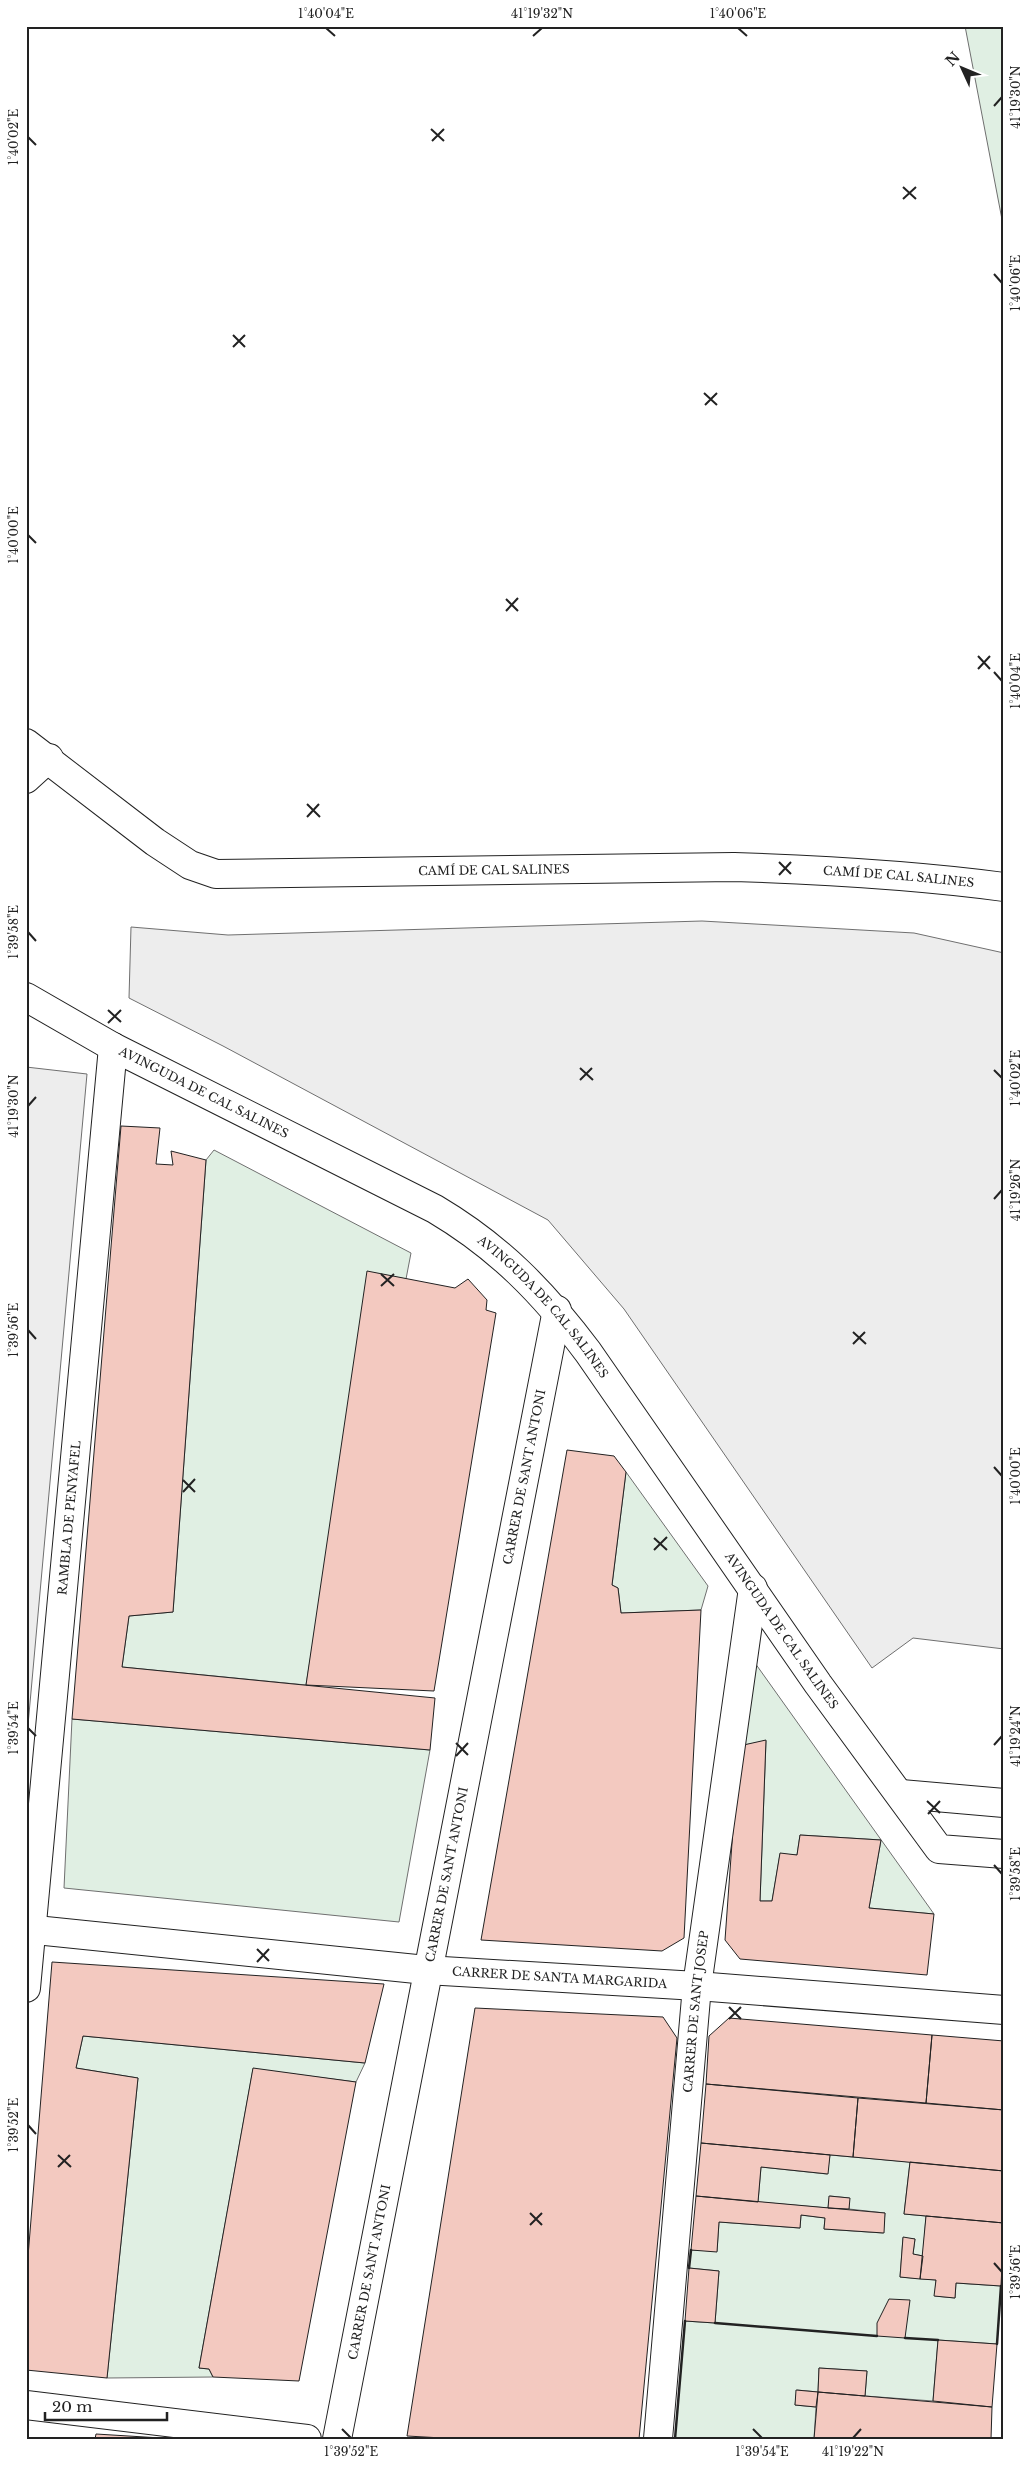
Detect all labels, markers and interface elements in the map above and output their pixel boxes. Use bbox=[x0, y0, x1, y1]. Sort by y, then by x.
text: 1°40'04"E bbox=[298, 6, 354, 21]
text: 41°19'32"N bbox=[511, 6, 573, 21]
text: 1°40'06"E bbox=[710, 6, 767, 21]
north arrow bbox=[938, 42, 988, 92]
text: N bbox=[942, 48, 964, 70]
text: 41°19'30"N bbox=[1008, 65, 1023, 129]
text: 1°40'02"E bbox=[6, 109, 21, 165]
text: 1°40'06"E bbox=[1008, 254, 1023, 311]
text: 1°40'00"E bbox=[6, 506, 21, 564]
text: 1°40'04"E bbox=[1008, 653, 1023, 709]
street label: CAMÍ DE CAL SALINES bbox=[418, 861, 570, 878]
street label: CAMÍ DE CAL SALINES bbox=[823, 863, 975, 890]
text: 1°39'58"E bbox=[6, 905, 21, 959]
street label: AVINGUDA DE CAL SALINES bbox=[116, 1043, 292, 1141]
text: 1°40'02"E bbox=[1008, 1050, 1023, 1106]
text: 41°19'30"N bbox=[6, 1074, 21, 1138]
text: 41°19'26"N bbox=[1008, 1159, 1023, 1221]
street label: AVINGUDA DE CAL SALINES bbox=[474, 1232, 612, 1381]
text: 1°39'56"E bbox=[6, 1302, 21, 1357]
street label: CARRER DE SANT ANTONI bbox=[500, 1388, 548, 1566]
street label: RAMBLA DE PENYAFEL bbox=[54, 1440, 84, 1596]
text: 1°40'00"E bbox=[1008, 1447, 1023, 1505]
street label: AVINGUDA DE CAL SALINES bbox=[721, 1548, 842, 1712]
text: 1°39'54"E bbox=[6, 1701, 21, 1755]
text: 41°19'24"N bbox=[1008, 1705, 1023, 1767]
street label: CARRER DE SANT ANTONI bbox=[422, 1786, 471, 1963]
text: 1°39'58"E bbox=[1008, 1847, 1023, 1901]
street label: CARRER DE SANT JOSEP bbox=[680, 1930, 712, 2093]
street label: CARRER DE SANTA MARGARIDA bbox=[452, 1964, 668, 1991]
text: 1°39'52"E bbox=[6, 2098, 21, 2152]
street label: CARRER DE SANT ANTONI bbox=[345, 2183, 393, 2361]
text: 1°39'56"E bbox=[1008, 2244, 1023, 2299]
scale bar bbox=[45, 2390, 168, 2422]
text: 20 m bbox=[52, 2397, 92, 2416]
text: 1°39'52"E bbox=[324, 2444, 378, 2459]
text: 1°39'54"E bbox=[735, 2444, 789, 2459]
text: 41°19'22"N bbox=[822, 2444, 884, 2459]

